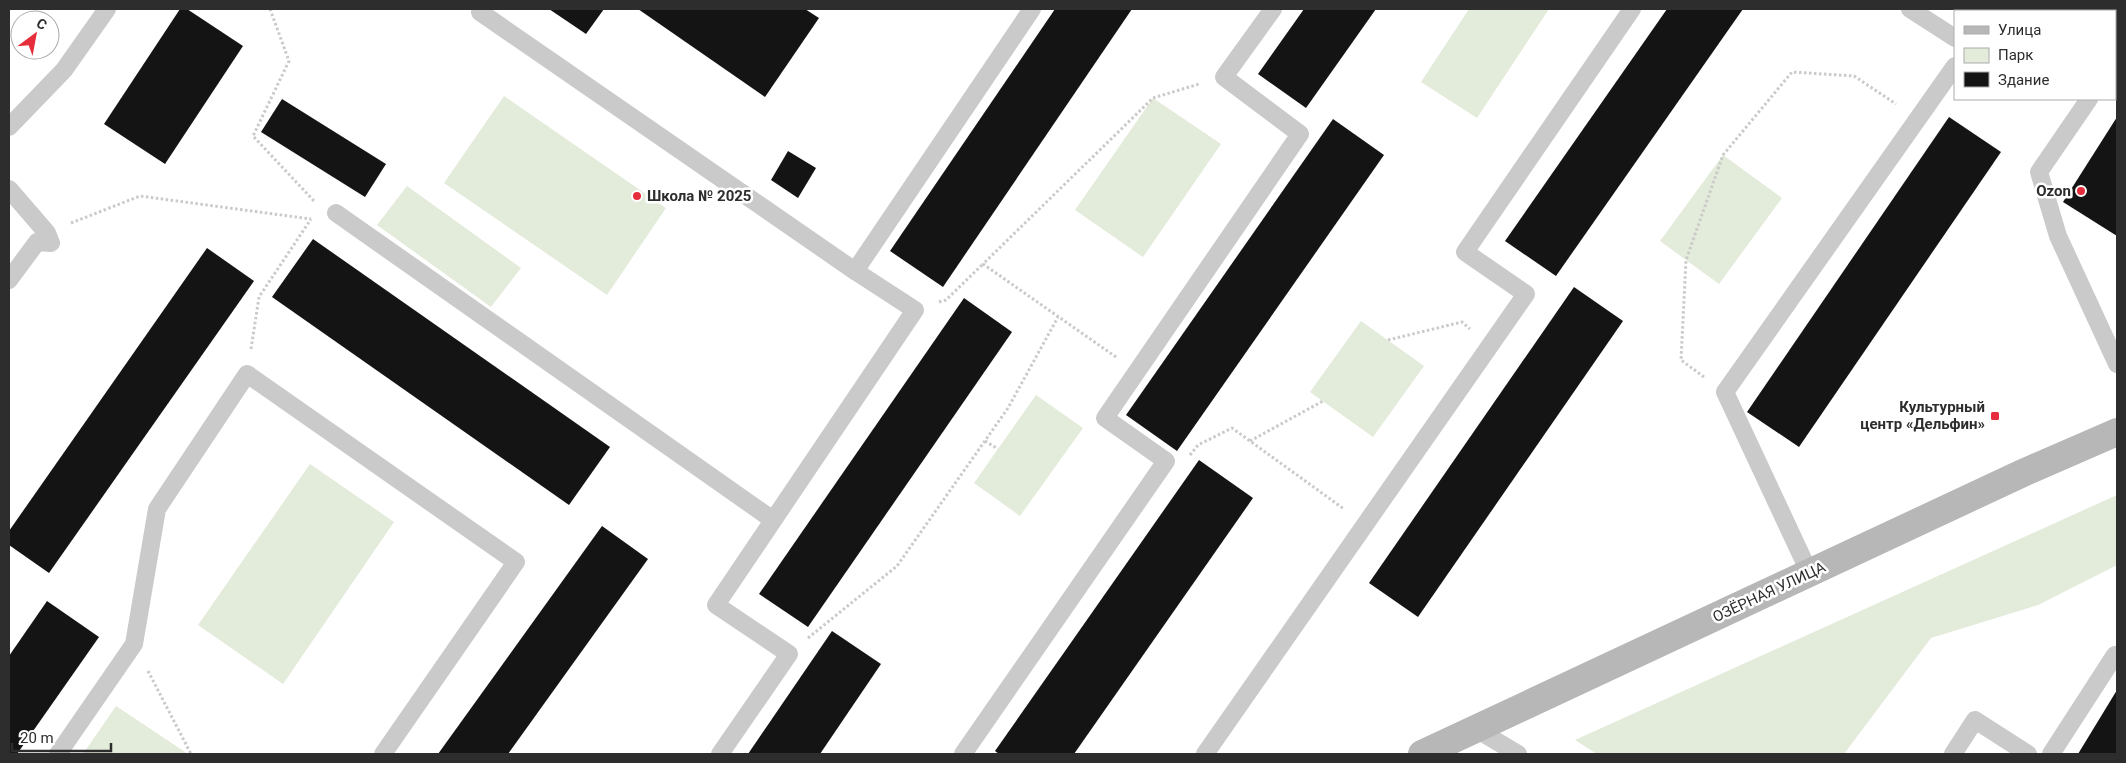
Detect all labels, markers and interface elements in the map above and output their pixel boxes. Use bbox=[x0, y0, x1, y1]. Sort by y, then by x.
north arrow bbox=[10, 10, 60, 60]
legend bbox=[1954, 10, 2116, 100]
text: С bbox=[34, 15, 50, 33]
text: Улица bbox=[1998, 21, 2041, 39]
text: Парк bbox=[1998, 46, 2033, 64]
text: Здание bbox=[1998, 71, 2049, 89]
place label: Ozon bbox=[2036, 182, 2071, 200]
marker: Ozon bbox=[2075, 185, 2087, 197]
place label: Школа № 2025 bbox=[647, 187, 751, 205]
marker: Школа № 2025 bbox=[631, 190, 643, 202]
place label: Культурный центр «Дельфин» bbox=[1860, 398, 1985, 433]
marker: Культурный центр «Дельфин» bbox=[1989, 410, 2001, 422]
street label: ОЗЁРНАЯ УЛИЦА bbox=[1710, 558, 1828, 626]
scale bar bbox=[12, 720, 111, 752]
text: 20 m bbox=[20, 729, 54, 747]

